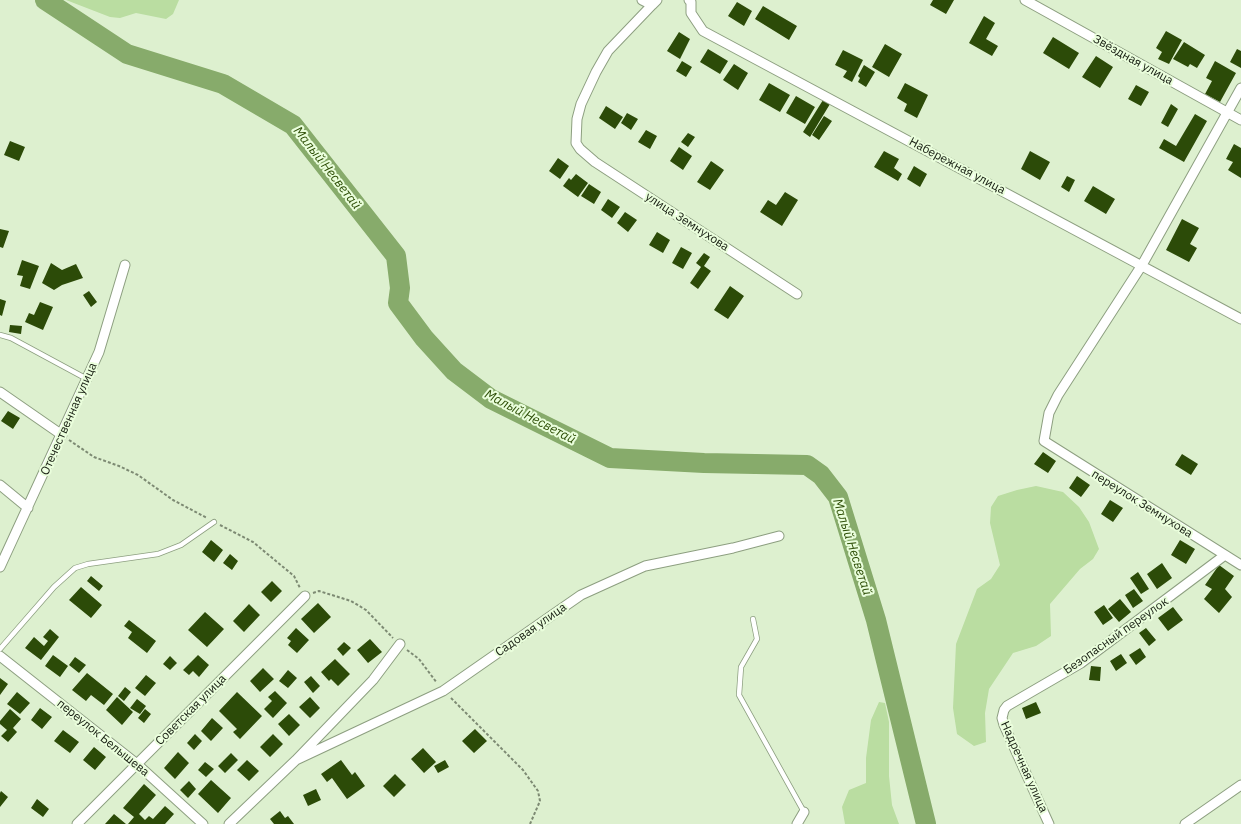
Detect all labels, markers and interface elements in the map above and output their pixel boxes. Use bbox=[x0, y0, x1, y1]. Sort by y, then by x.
street label: Звёздная улица bbox=[1090, 32, 1176, 88]
water label: Малый Несветай bbox=[290, 124, 364, 212]
street label: Набережная улица bbox=[906, 135, 1008, 197]
street label: улица Земнухова bbox=[642, 190, 732, 254]
street label: Отечественная улица bbox=[38, 360, 100, 478]
water label: Малый Несветай bbox=[482, 386, 578, 448]
street label: переулок Земнухова bbox=[1089, 467, 1195, 541]
water label: Малый Несветай bbox=[829, 497, 875, 597]
street label: Безопасный переулок bbox=[1061, 594, 1171, 678]
street label: Садовая улица bbox=[493, 600, 569, 660]
street label: Советская улица bbox=[153, 672, 229, 748]
street label: переулок Белышева bbox=[54, 696, 152, 780]
street label: Надречная улица bbox=[997, 719, 1051, 815]

